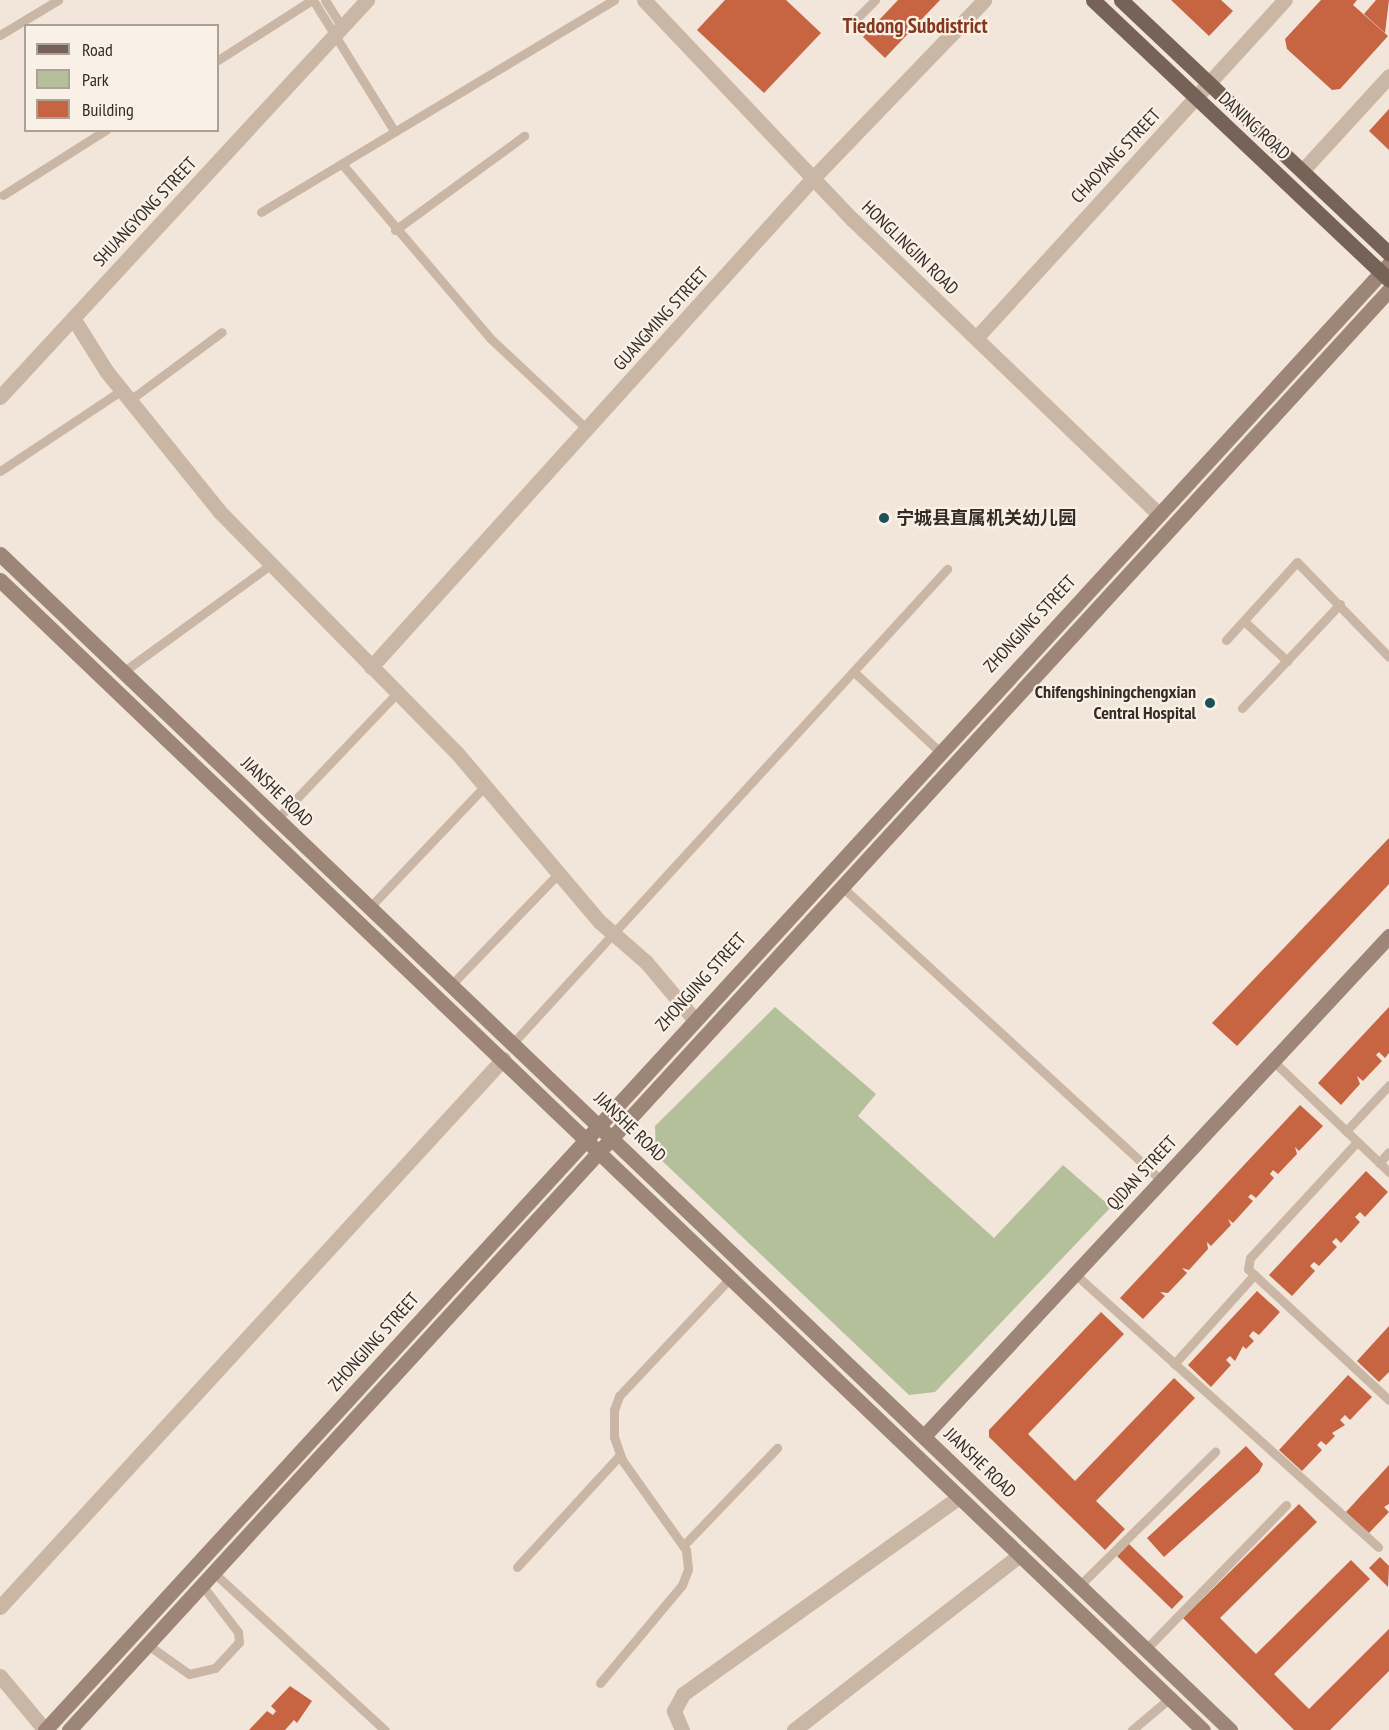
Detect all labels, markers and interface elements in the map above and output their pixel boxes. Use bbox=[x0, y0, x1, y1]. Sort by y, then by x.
district label: Tiedong Subdistrict bbox=[842, 13, 988, 39]
legend bbox=[24, 24, 219, 132]
text: Road bbox=[82, 38, 113, 61]
text: Park bbox=[82, 68, 109, 91]
street label: DANING ROAD bbox=[1214, 88, 1294, 164]
text: Building bbox=[82, 98, 134, 121]
street label: CHAOYANG STREET bbox=[1067, 104, 1165, 208]
street label: SHUANGYONG STREET bbox=[89, 153, 201, 271]
street label: HONGLINGJIN ROAD bbox=[857, 196, 963, 300]
street label: GUANGMING STREET bbox=[609, 263, 713, 375]
place label: 宁城县直属机关幼儿园 bbox=[896, 507, 1076, 529]
marker: 宁城县直属机关幼儿园 bbox=[877, 511, 891, 525]
street label: ZHONGJING STREET bbox=[980, 571, 1080, 677]
place label: Chifengshiningchengxian Central Hospital bbox=[1035, 682, 1196, 724]
marker: Chifengshiningchengxian Central Hospital bbox=[1201, 694, 1219, 712]
street label: JIANSHE ROAD bbox=[237, 753, 317, 831]
street label: ZHONGJING STREET bbox=[651, 928, 751, 1036]
street label: JIANSHE ROAD bbox=[590, 1088, 670, 1166]
street label: QIDAN STREET bbox=[1102, 1132, 1182, 1214]
street label: ZHONGJING STREET bbox=[324, 1288, 424, 1396]
street label: JIANSHE ROAD bbox=[940, 1424, 1020, 1502]

